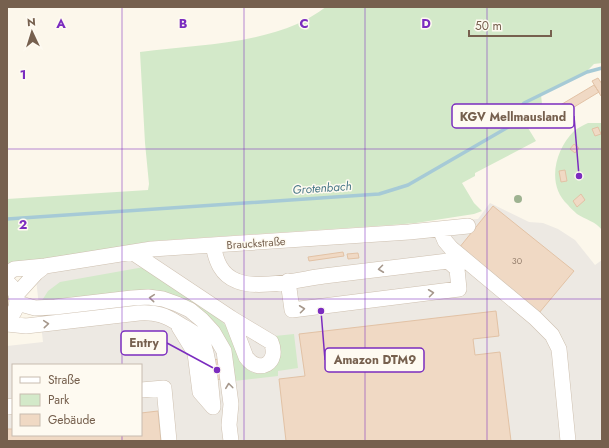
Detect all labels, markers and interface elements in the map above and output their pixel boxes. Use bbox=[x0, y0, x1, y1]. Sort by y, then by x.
north arrow bbox=[12, 12, 52, 52]
scale bar bbox=[469, 12, 551, 38]
text: N bbox=[26, 14, 36, 30]
text: A bbox=[55, 14, 66, 33]
text: B bbox=[179, 14, 188, 33]
text: C bbox=[299, 14, 309, 33]
text: D bbox=[421, 14, 431, 33]
text: 50 m bbox=[475, 17, 502, 35]
text: 1 bbox=[20, 65, 26, 84]
callout: KGV Mellmausland bbox=[452, 104, 574, 128]
text: KGV Mellmausland bbox=[460, 108, 566, 126]
water label: Grotenbach bbox=[292, 177, 352, 199]
text: 2 bbox=[19, 215, 27, 234]
street label: Brauckstraße bbox=[226, 233, 286, 253]
house number: 30 bbox=[512, 254, 523, 267]
one-way arrow bbox=[378, 264, 384, 273]
one-way arrow bbox=[428, 289, 434, 298]
one-way arrow bbox=[149, 294, 155, 303]
one-way arrow bbox=[299, 305, 305, 314]
one-way arrow bbox=[43, 320, 49, 329]
callout: Entry bbox=[121, 331, 167, 355]
text: Entry bbox=[129, 334, 159, 352]
callout: Amazon DTM9 bbox=[325, 348, 424, 372]
text: Amazon DTM9 bbox=[333, 351, 416, 369]
legend bbox=[12, 364, 142, 436]
text: Straße bbox=[48, 371, 80, 389]
one-way arrow bbox=[224, 383, 233, 389]
text: Park bbox=[48, 391, 70, 409]
text: Gebäude bbox=[48, 411, 95, 429]

